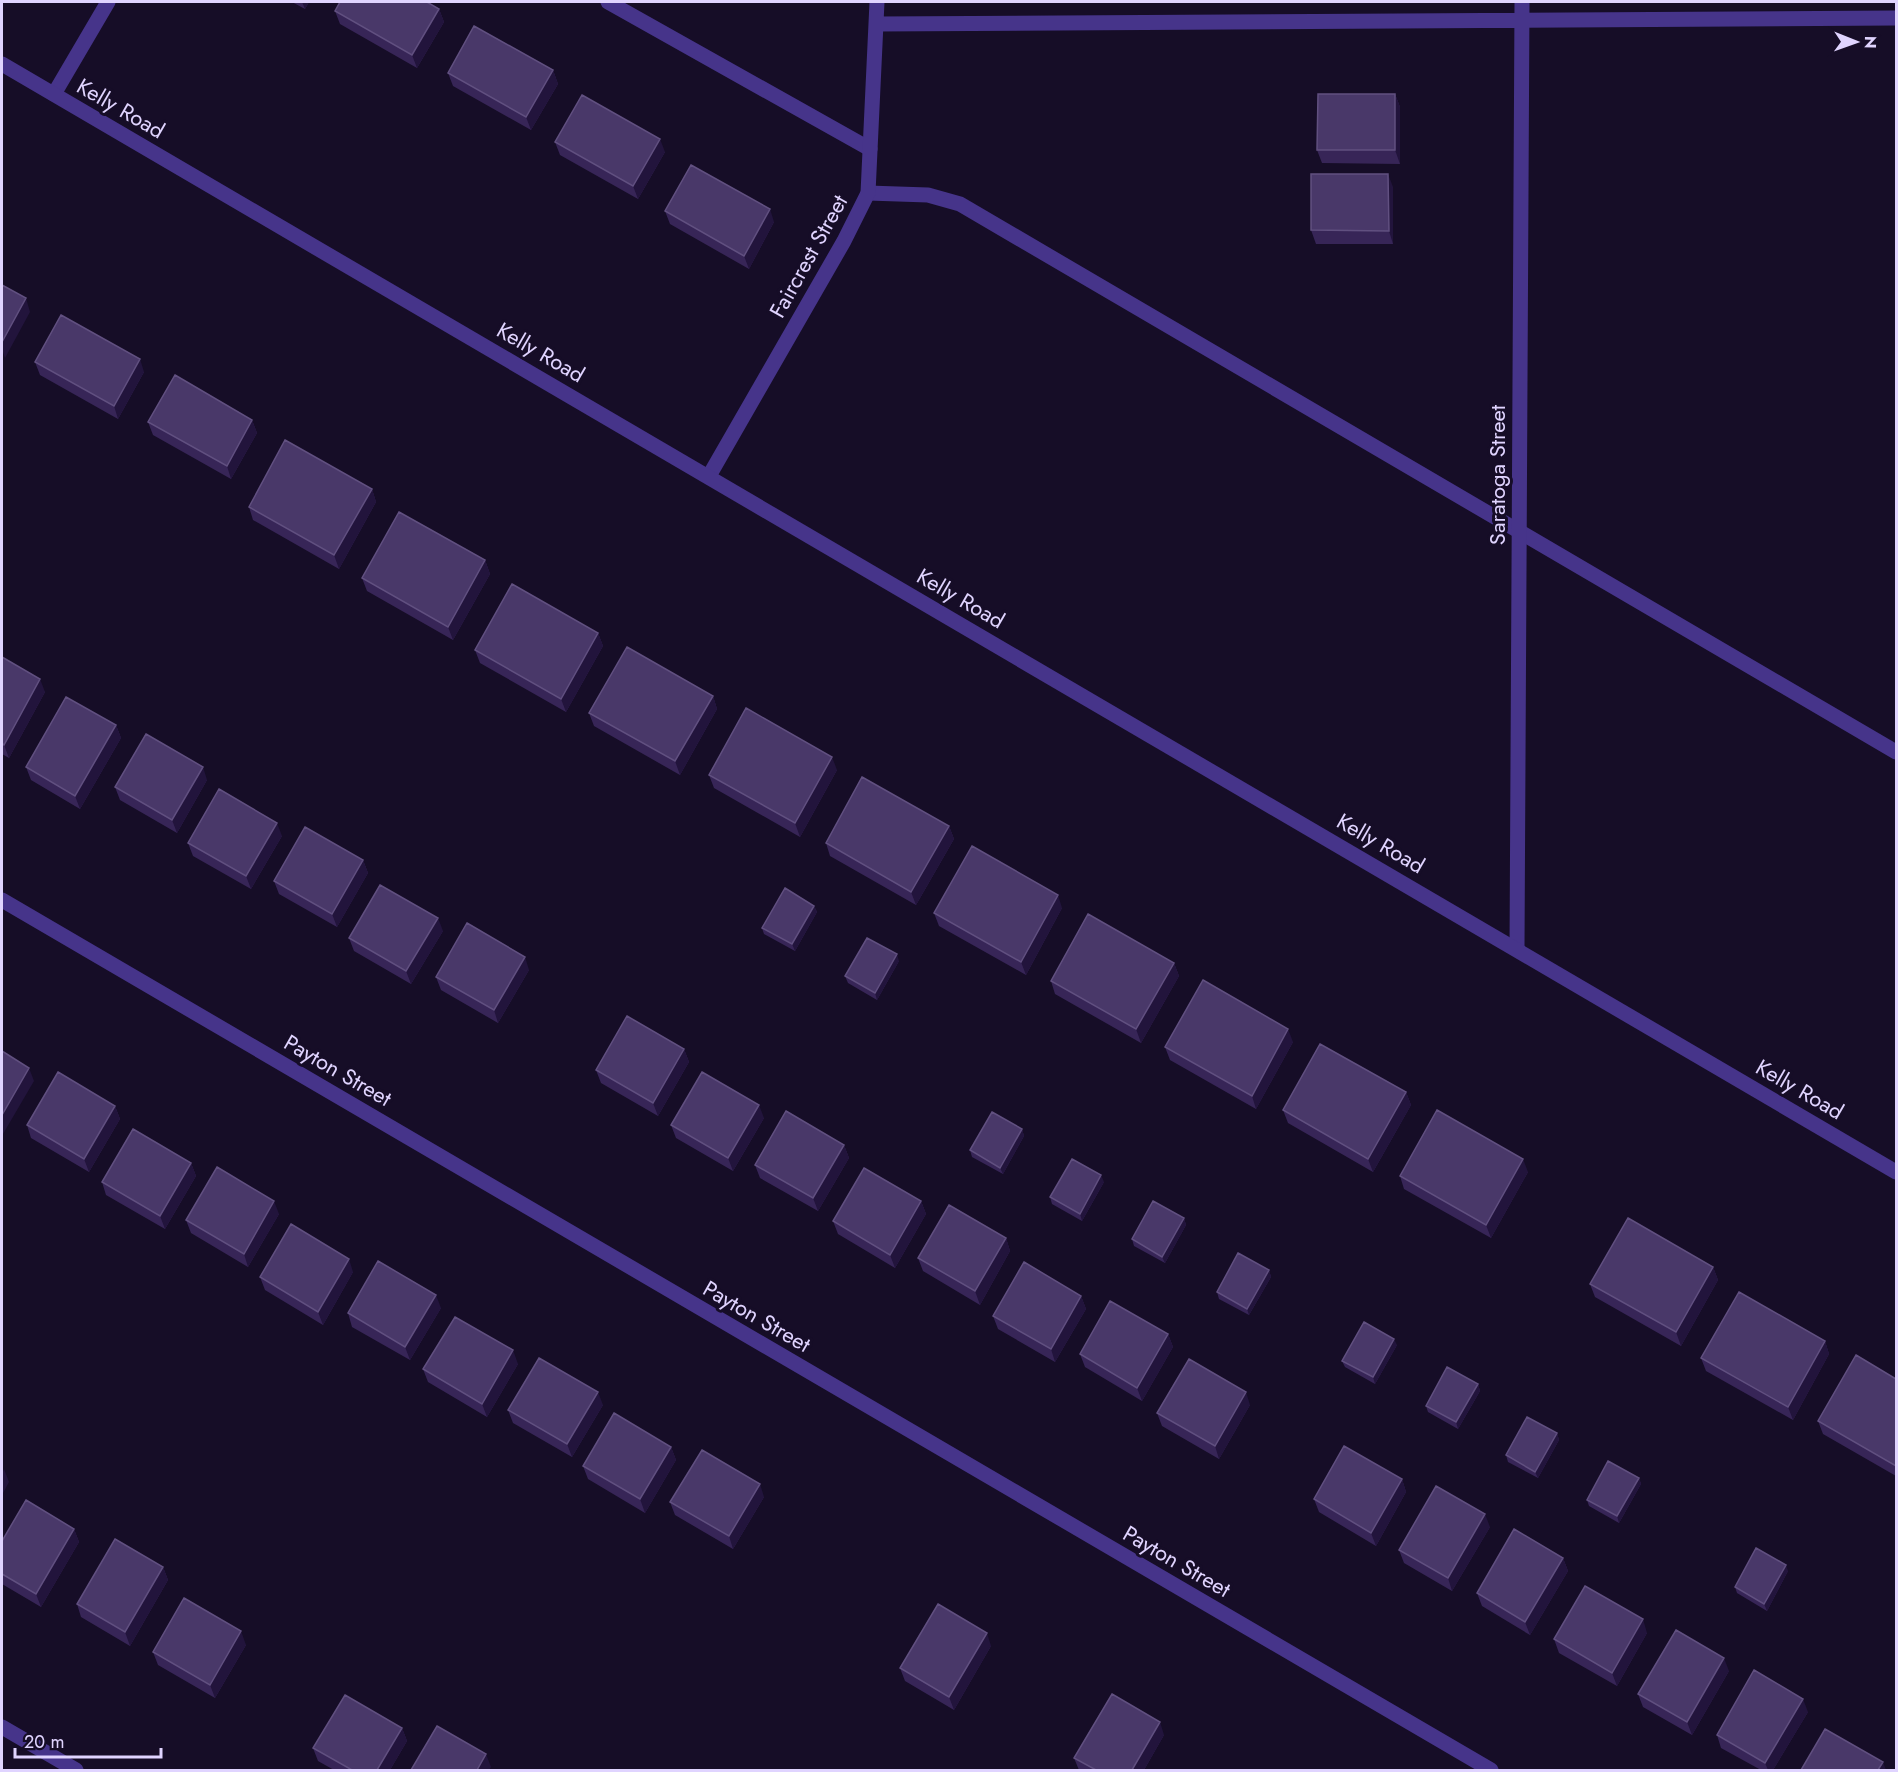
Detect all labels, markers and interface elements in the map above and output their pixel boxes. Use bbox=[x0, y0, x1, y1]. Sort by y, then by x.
north arrow bbox=[1826, 12, 1886, 72]
text: N bbox=[1859, 36, 1882, 49]
street label: Kelly Road bbox=[71, 70, 171, 146]
street label: Faircrest Street bbox=[761, 188, 855, 323]
street label: Kelly Road bbox=[491, 314, 591, 390]
street label: Saratoga Street bbox=[1481, 404, 1513, 545]
street label: Kelly Road bbox=[911, 560, 1011, 636]
street label: Kelly Road bbox=[1331, 805, 1431, 881]
street label: Payton Street bbox=[278, 1026, 398, 1114]
street label: Kelly Road bbox=[1750, 1051, 1850, 1127]
street label: Payton Street bbox=[697, 1272, 817, 1360]
street label: Payton Street bbox=[1117, 1517, 1237, 1605]
scale bar bbox=[15, 1721, 160, 1759]
text: 20 m bbox=[24, 1729, 64, 1755]

